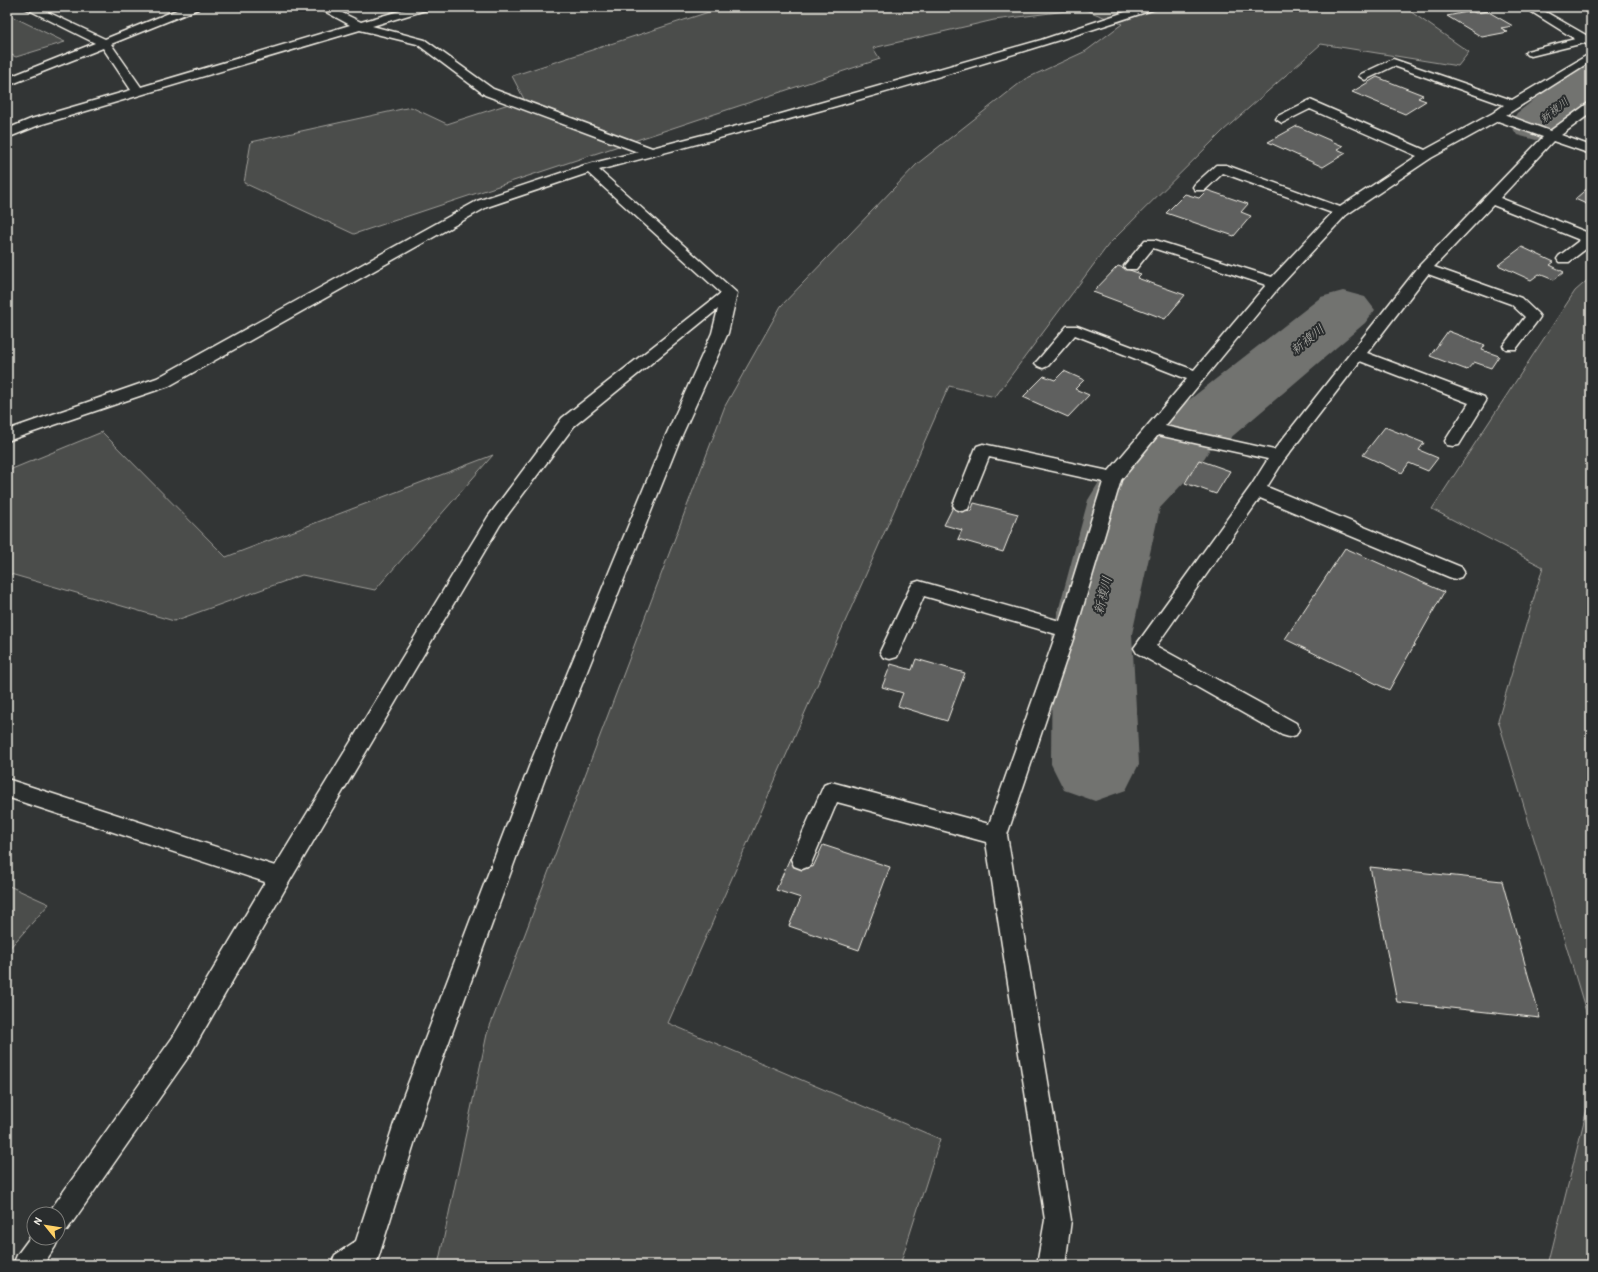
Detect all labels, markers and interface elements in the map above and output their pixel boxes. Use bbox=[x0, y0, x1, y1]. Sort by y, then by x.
water label: 新複川 bbox=[1537, 94, 1571, 126]
water label: 新複川 bbox=[1286, 320, 1328, 358]
water label: 新複川 bbox=[1089, 574, 1115, 616]
north arrow bbox=[26, 1206, 66, 1246]
text: N bbox=[30, 1215, 45, 1227]

